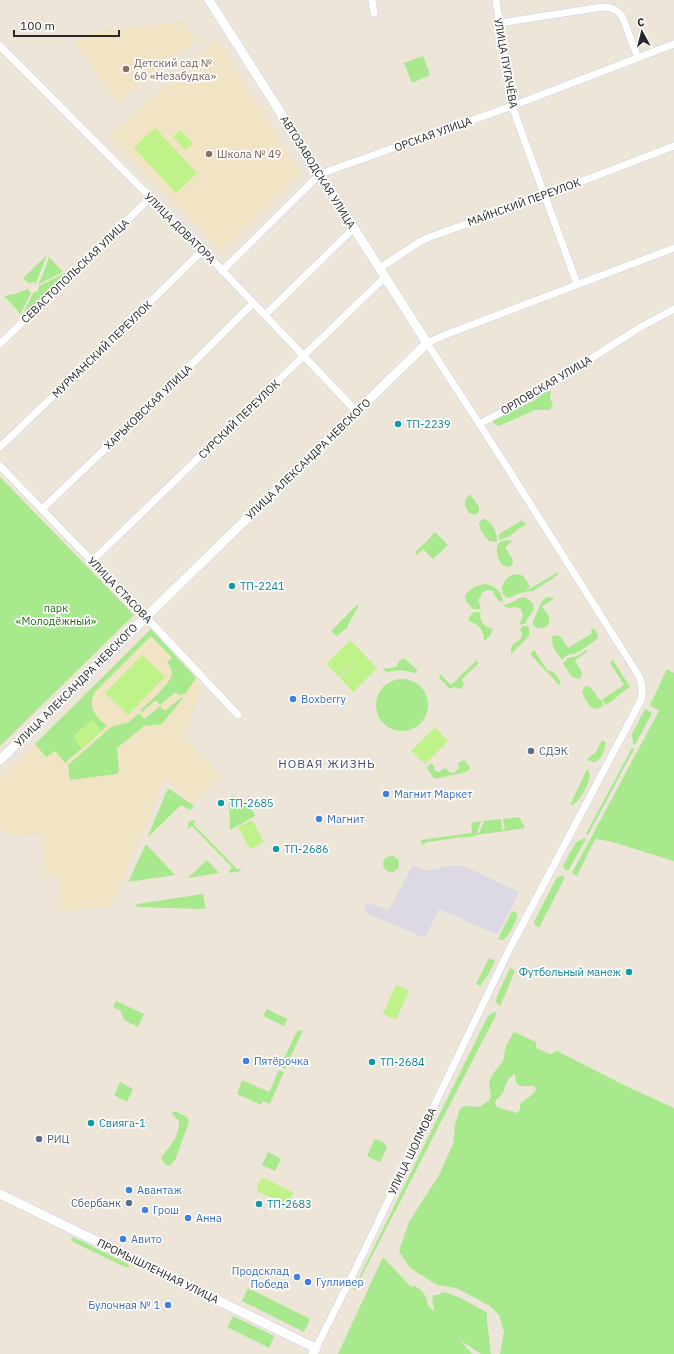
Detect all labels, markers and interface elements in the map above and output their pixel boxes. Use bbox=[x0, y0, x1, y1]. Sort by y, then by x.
scale bar bbox=[14, 12, 119, 38]
north arrow bbox=[622, 12, 662, 52]
text: С bbox=[636, 15, 645, 29]
street label: УЛИЦА ПУГАЧЁВА bbox=[491, 17, 521, 109]
text: 100 m bbox=[20, 18, 55, 33]
place label: Детский сад № 60 «Незабудка» bbox=[134, 56, 216, 83]
marker: Детский сад № 60 «Незабудка» bbox=[121, 64, 131, 74]
street label: АВТОЗАВОДСКАЯ УЛИЦА bbox=[277, 113, 359, 231]
street label: ОРСКАЯ УЛИЦА bbox=[392, 113, 474, 155]
place label: Школа № 49 bbox=[217, 147, 281, 161]
marker: Школа № 49 bbox=[204, 149, 214, 159]
street label: МАЙНСКИЙ ПЕРЕУЛОК bbox=[465, 175, 583, 229]
street label: УЛИЦА ДОВАТОРА bbox=[141, 189, 219, 267]
street label: СЕВАСТОПОЛЬСКАЯ УЛИЦА bbox=[18, 216, 132, 326]
street label: МУРМАНСКИЙ ПЕРЕУЛОК bbox=[49, 297, 155, 401]
street label: ОРЛОВСКАЯ УЛИЦА bbox=[498, 352, 594, 418]
street label: ХАРЬКОВСКАЯ УЛИЦА bbox=[101, 361, 195, 453]
street label: СУРСКИЙ ПЕРЕУЛОК bbox=[195, 376, 283, 462]
street label: УЛИЦА АЛЕКСАНДРА НЕВСКОГО bbox=[243, 395, 374, 523]
place label: ТП-2239 bbox=[406, 417, 451, 431]
marker: ТП-2239 bbox=[393, 419, 403, 429]
street label: УЛИЦА СТАСОВА bbox=[85, 554, 155, 626]
place label: ТП-2241 bbox=[240, 579, 285, 593]
marker: ТП-2241 bbox=[227, 581, 237, 591]
park label: парк «Молодёжный» bbox=[16, 601, 97, 628]
street label: УЛИЦА АЛЕКСАНДРА НЕВСКОГО bbox=[12, 620, 141, 749]
place label: Boxberry bbox=[301, 692, 346, 706]
marker: Boxberry bbox=[288, 694, 298, 704]
place label: СДЭК bbox=[539, 744, 568, 758]
marker: СДЭК bbox=[526, 746, 536, 756]
district label: НОВАЯ ЖИЗНЬ bbox=[278, 756, 376, 771]
place label: Магнит Маркет bbox=[394, 787, 472, 801]
marker: Магнит Маркет bbox=[381, 789, 391, 799]
place label: ТП-2685 bbox=[229, 796, 274, 810]
marker: ТП-2685 bbox=[216, 798, 226, 808]
place label: Магнит bbox=[327, 812, 365, 826]
marker: Магнит bbox=[314, 814, 324, 824]
place label: ТП-2686 bbox=[284, 842, 329, 856]
marker: ТП-2686 bbox=[271, 844, 281, 854]
place label: Футбольный манеж bbox=[519, 965, 622, 979]
marker: Футбольный манеж bbox=[624, 967, 634, 977]
place label: Пятёрочка bbox=[254, 1054, 309, 1068]
place label: ТП-2684 bbox=[380, 1055, 425, 1069]
marker: Пятёрочка bbox=[241, 1056, 251, 1066]
marker: ТП-2684 bbox=[367, 1057, 377, 1067]
street label: УЛИЦА ШОЛМОВА bbox=[385, 1105, 439, 1197]
place label: Свияга-1 bbox=[99, 1116, 146, 1130]
marker: Свияга-1 bbox=[86, 1118, 96, 1128]
place label: РИЦ bbox=[47, 1132, 69, 1146]
marker: РИЦ bbox=[34, 1134, 44, 1144]
place label: Авантаж bbox=[137, 1183, 182, 1197]
marker: Авантаж bbox=[124, 1185, 134, 1195]
place label: Сбербанк bbox=[71, 1196, 121, 1210]
place label: ТП-2683 bbox=[267, 1197, 312, 1211]
marker: Сбербанк bbox=[124, 1198, 134, 1208]
marker: ТП-2683 bbox=[254, 1199, 264, 1209]
place label: Грош bbox=[153, 1203, 179, 1217]
marker: Грош bbox=[140, 1205, 150, 1215]
place label: Анна bbox=[196, 1211, 222, 1225]
marker: Анна bbox=[183, 1213, 193, 1223]
place label: Авито bbox=[131, 1232, 162, 1246]
marker: Авито bbox=[118, 1234, 128, 1244]
street label: ПРОМЫШЛЕННАЯ УЛИЦА bbox=[95, 1235, 221, 1307]
place label: Продсклад Победа bbox=[232, 1264, 289, 1291]
marker: Продсклад Победа bbox=[292, 1272, 302, 1282]
place label: Гулливер bbox=[316, 1275, 364, 1289]
marker: Гулливер bbox=[303, 1277, 313, 1287]
place label: Булочная № 1 bbox=[88, 1298, 160, 1312]
marker: Булочная № 1 bbox=[163, 1300, 173, 1310]

